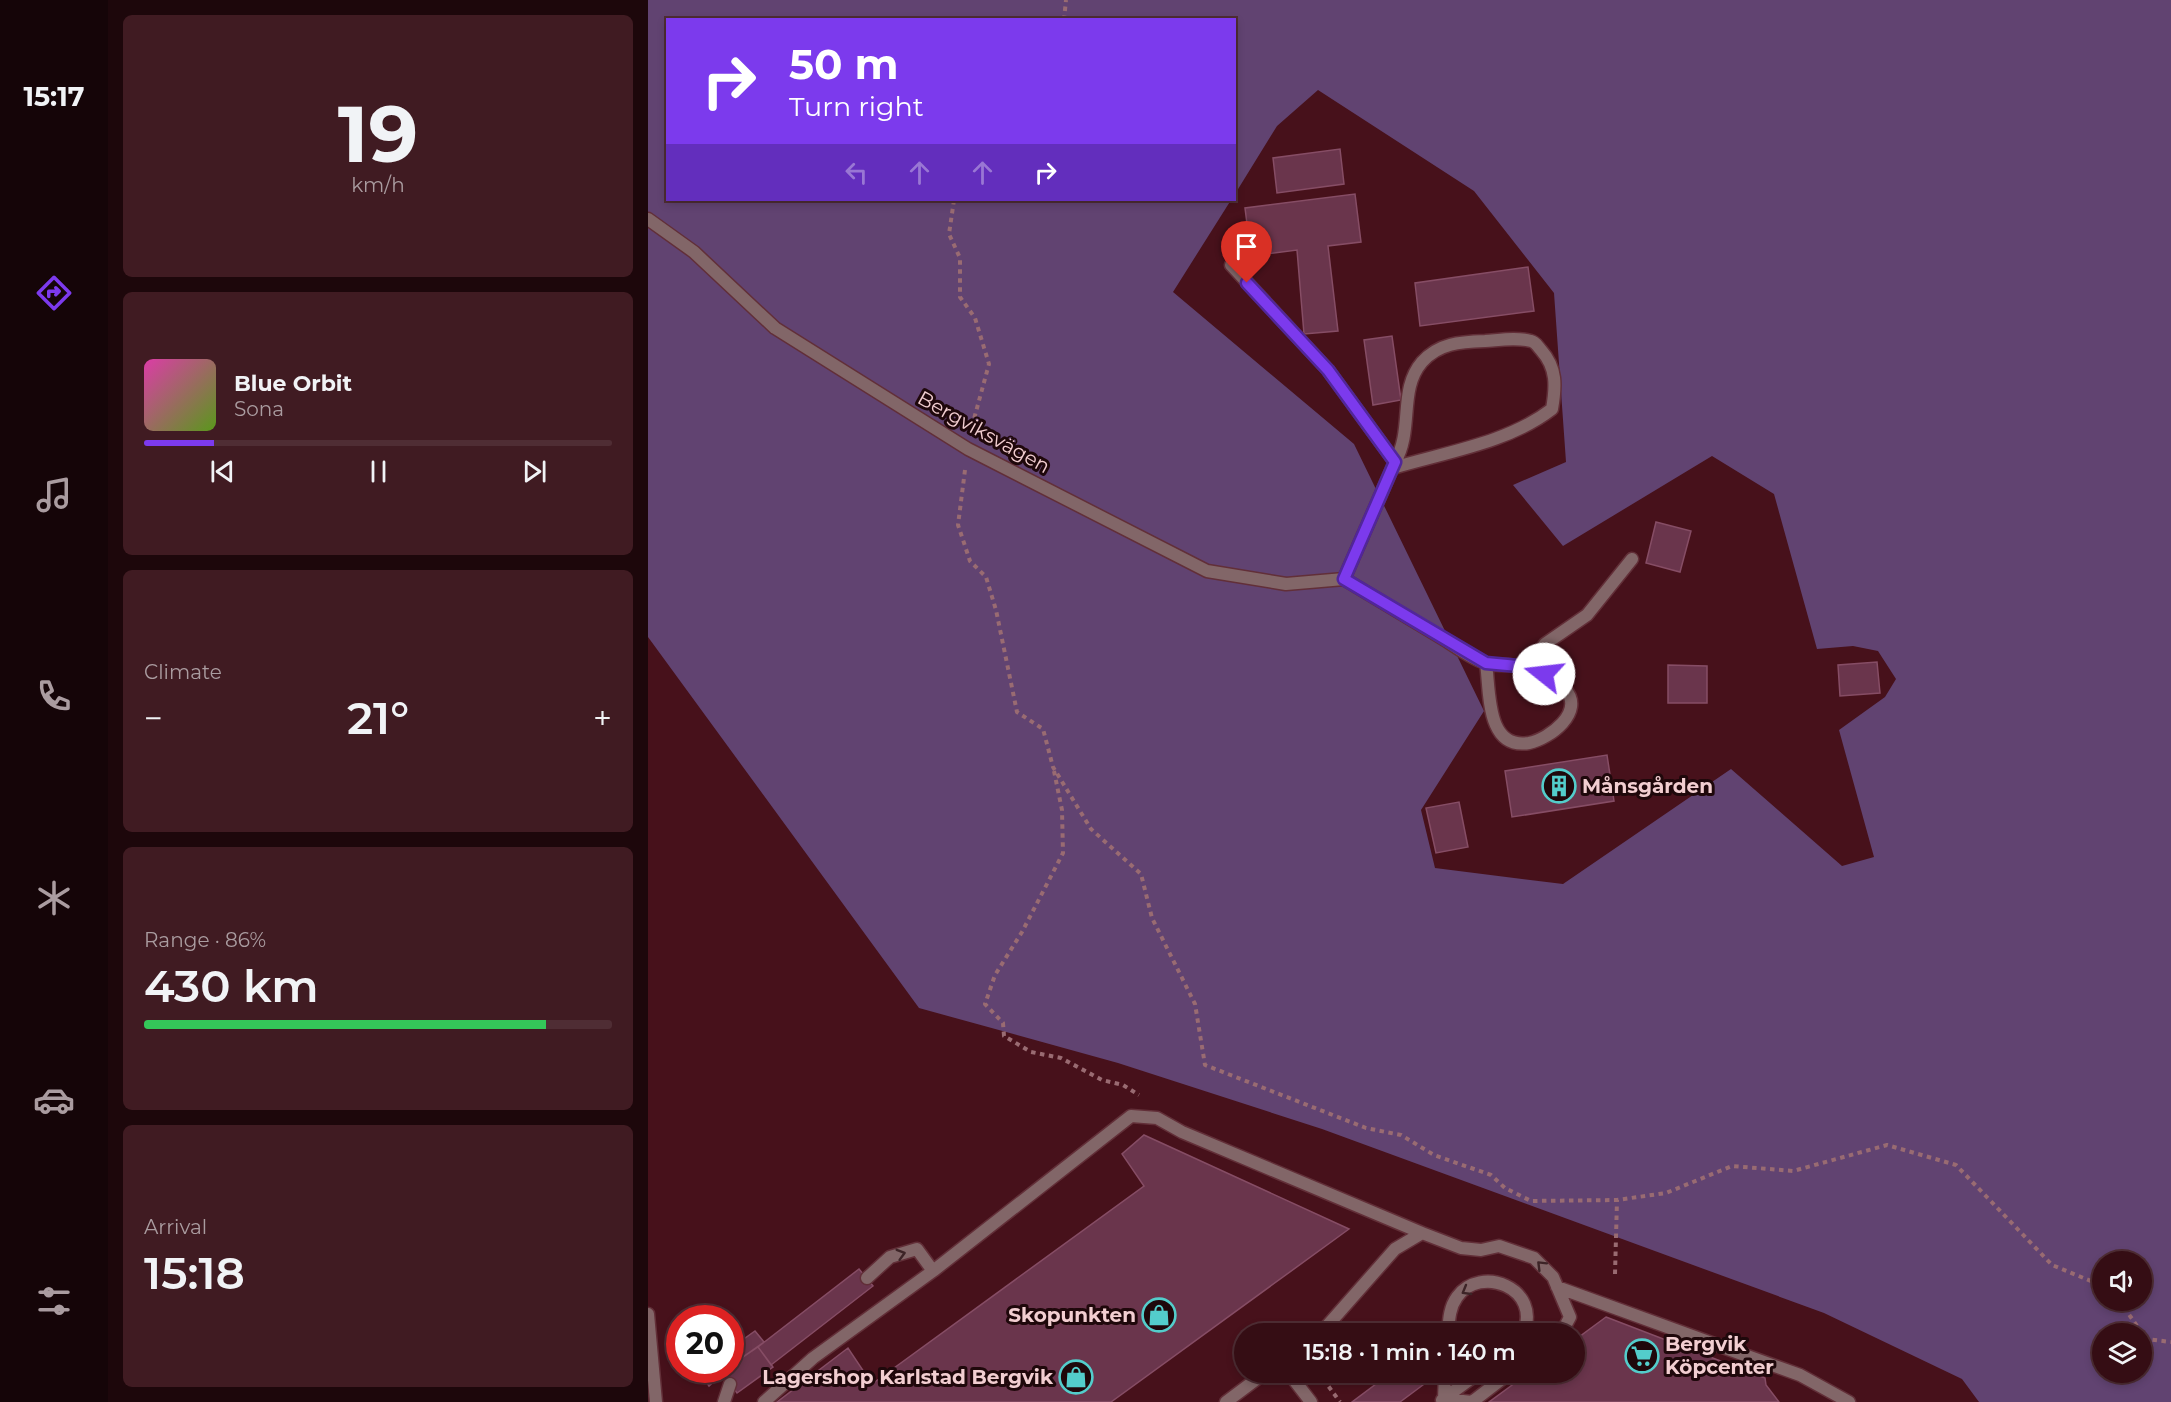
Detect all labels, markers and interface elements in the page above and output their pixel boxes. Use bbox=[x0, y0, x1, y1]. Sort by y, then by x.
text: 50 m bbox=[789, 38, 898, 90]
icon: right bbox=[690, 42, 768, 120]
text: 15:17 bbox=[23, 80, 85, 113]
text: 19 bbox=[338, 86, 418, 182]
text: Turn right bbox=[789, 90, 924, 123]
icon: left bbox=[840, 156, 873, 189]
icon: ahead bbox=[903, 156, 936, 189]
icon: ahead bbox=[966, 156, 999, 189]
icon: right bbox=[1029, 156, 1062, 189]
text: km/h bbox=[351, 173, 405, 197]
pin bbox=[1221, 221, 1272, 283]
icon: arrive bbox=[1230, 230, 1263, 263]
icon: directions bbox=[33, 272, 75, 314]
text: Blue Orbit bbox=[234, 370, 352, 397]
street label: Bergviksvägen bbox=[914, 386, 1054, 478]
text: Sona bbox=[234, 397, 284, 421]
icon: previous bbox=[206, 455, 239, 488]
icon: pause bbox=[362, 455, 395, 488]
icon: next bbox=[518, 455, 551, 488]
icon: music bbox=[33, 474, 75, 516]
position arrow bbox=[1512, 642, 1576, 706]
text: Climate bbox=[144, 660, 222, 684]
icon: phone bbox=[33, 675, 75, 717]
text: 21° bbox=[347, 690, 409, 745]
text: − bbox=[144, 698, 163, 738]
text: + bbox=[593, 698, 612, 738]
building icon: Månsgården bbox=[1541, 768, 1577, 804]
place label: Månsgården bbox=[1582, 774, 1713, 798]
icon: climate bbox=[33, 877, 75, 919]
text: Range · 86% bbox=[144, 928, 266, 952]
text: 430 km bbox=[144, 958, 319, 1013]
icon: car bbox=[33, 1079, 75, 1121]
text: Arrival bbox=[144, 1215, 207, 1239]
text: 15:18 bbox=[144, 1245, 245, 1300]
one-way arrow bbox=[895, 1249, 906, 1261]
map controls bbox=[2092, 1251, 2152, 1383]
button: sound bbox=[2092, 1251, 2152, 1311]
one-way arrow bbox=[1538, 1262, 1549, 1273]
icon: filters bbox=[33, 1280, 75, 1322]
one-way arrow bbox=[1462, 1284, 1473, 1295]
shop icon: Skopunkten bbox=[1141, 1297, 1177, 1333]
place label: Skopunkten bbox=[1008, 1303, 1136, 1327]
speed limit sign: 20 bbox=[666, 1305, 744, 1383]
button: layers bbox=[2092, 1323, 2152, 1383]
place label: Bergvik Köpcenter bbox=[1665, 1332, 1774, 1379]
supermarket icon: Bergvik Köpcenter bbox=[1624, 1338, 1660, 1374]
text: 15:18 · 1 min · 140 m bbox=[1303, 1339, 1516, 1366]
shop icon: Lagershop Karlstad Bergvik bbox=[1058, 1359, 1094, 1395]
place label: Lagershop Karlstad Bergvik bbox=[762, 1365, 1054, 1389]

